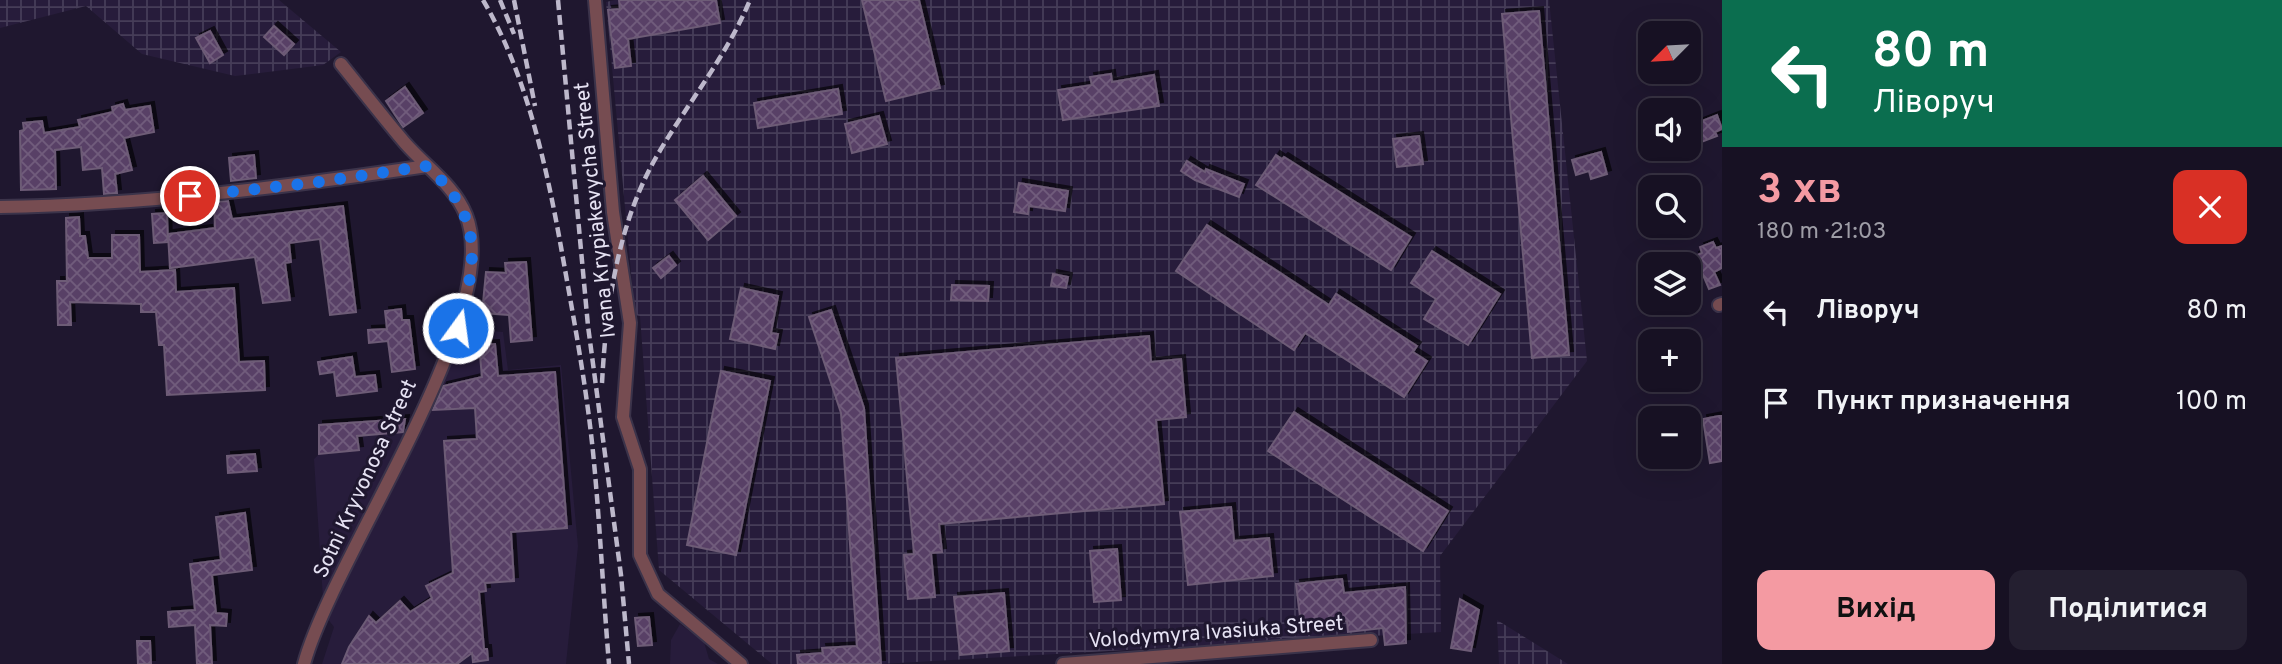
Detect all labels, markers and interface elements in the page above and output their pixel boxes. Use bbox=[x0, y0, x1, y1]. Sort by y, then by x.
north arrow bbox=[1638, 21, 1701, 84]
map controls bbox=[1638, 21, 1701, 469]
text: 80 m bbox=[1872, 23, 1989, 85]
icon: left bbox=[1757, 28, 1848, 119]
street label: Ivana Krypiakevycha Street bbox=[569, 81, 623, 339]
text: Ліворуч bbox=[1872, 84, 1995, 124]
button: sound bbox=[1638, 98, 1701, 161]
text: 3 хв bbox=[1757, 165, 1842, 218]
pin bbox=[160, 166, 220, 226]
button: close bbox=[2173, 170, 2247, 244]
button: search bbox=[1638, 175, 1701, 238]
icon: arrive bbox=[171, 177, 209, 215]
text: 180 m · 21:03 bbox=[1757, 218, 1886, 247]
button: layers bbox=[1638, 252, 1701, 315]
position arrow bbox=[421, 291, 495, 365]
icon: left bbox=[1757, 293, 1795, 331]
text: Ліворуч bbox=[1816, 295, 1919, 328]
text: 80 m bbox=[2187, 295, 2247, 328]
button: + bbox=[1638, 329, 1701, 392]
street label: Sotni Kryvonosa Street bbox=[308, 375, 424, 583]
icon: arrive bbox=[1757, 384, 1795, 422]
text: Пункт призначення bbox=[1816, 386, 2070, 419]
text: 100 m bbox=[2176, 386, 2247, 419]
button: − bbox=[1638, 406, 1701, 469]
button: Вихід bbox=[1757, 570, 1995, 650]
button: Поділитися bbox=[2009, 570, 2247, 650]
street label: Volodymyra Ivasiuka Street bbox=[1088, 611, 1344, 655]

